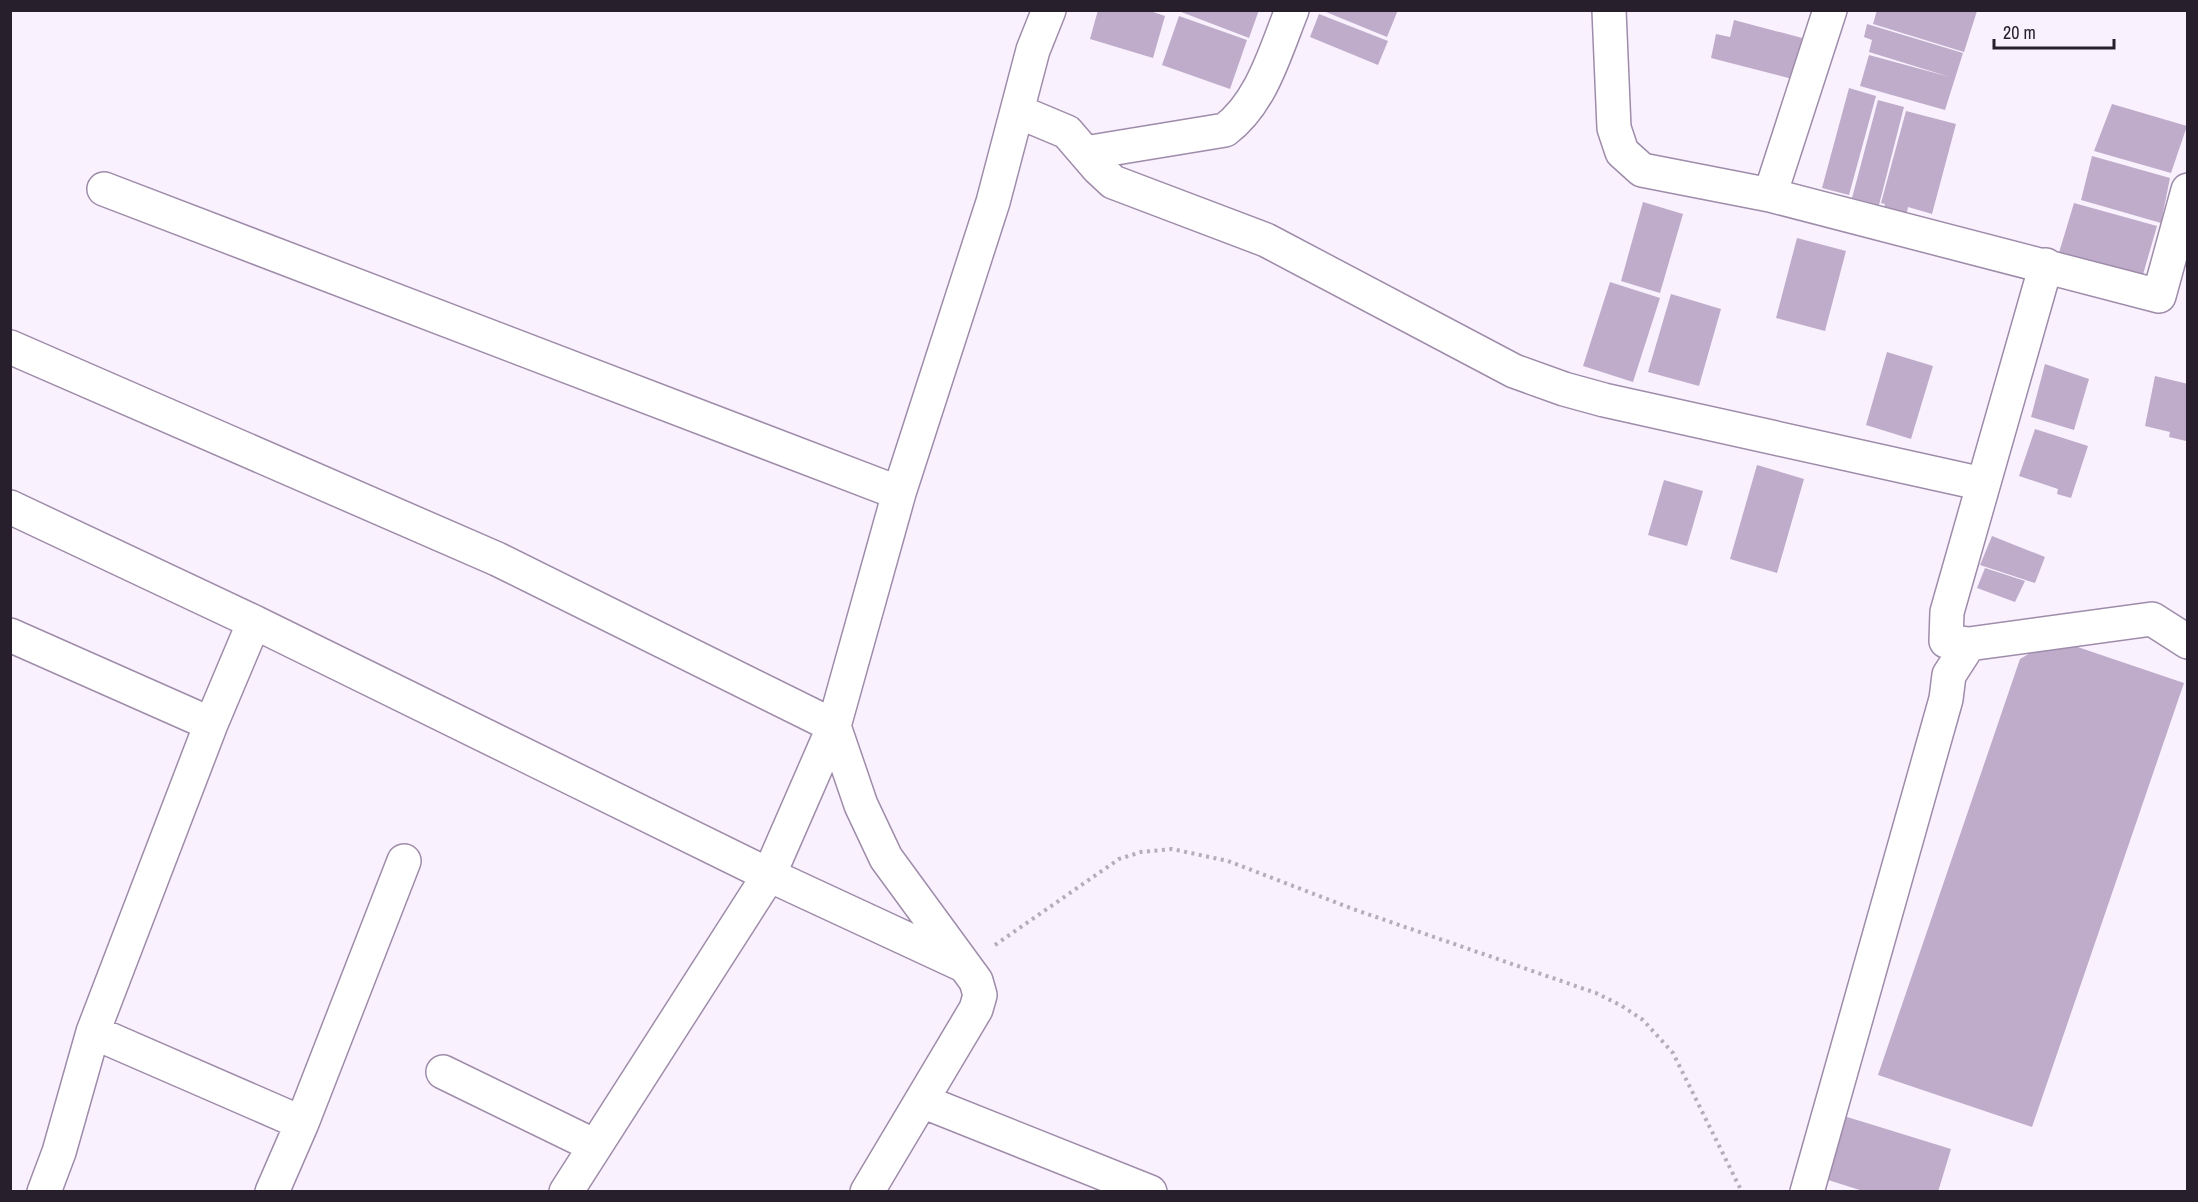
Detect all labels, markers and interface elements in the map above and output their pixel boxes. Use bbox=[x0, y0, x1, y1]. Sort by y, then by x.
scale bar bbox=[1994, 12, 2114, 50]
text: 20 m bbox=[2003, 20, 2036, 45]

